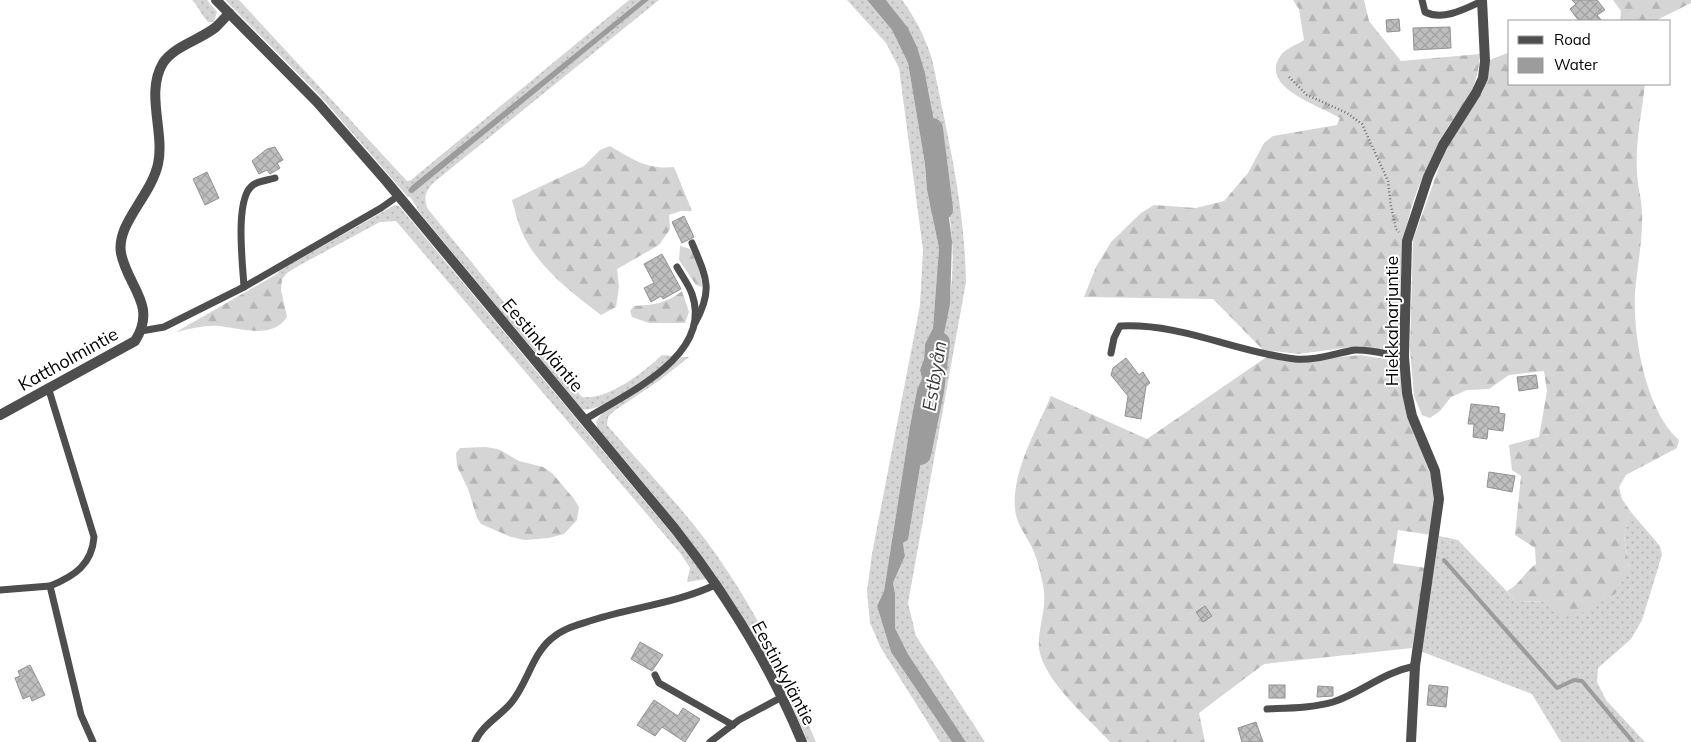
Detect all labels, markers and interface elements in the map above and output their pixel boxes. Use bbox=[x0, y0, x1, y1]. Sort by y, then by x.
legend bbox=[1508, 20, 1671, 85]
text: Road bbox=[1554, 30, 1591, 49]
text: Water bbox=[1554, 55, 1598, 74]
street label: Hiekkaharjuntie bbox=[1380, 256, 1403, 386]
street label: Eestinkyläntie bbox=[497, 294, 589, 396]
street label: Kattholmintie bbox=[14, 322, 122, 396]
water label: Estbyån bbox=[917, 339, 951, 413]
street label: Eestinkyläntie bbox=[747, 617, 821, 729]

